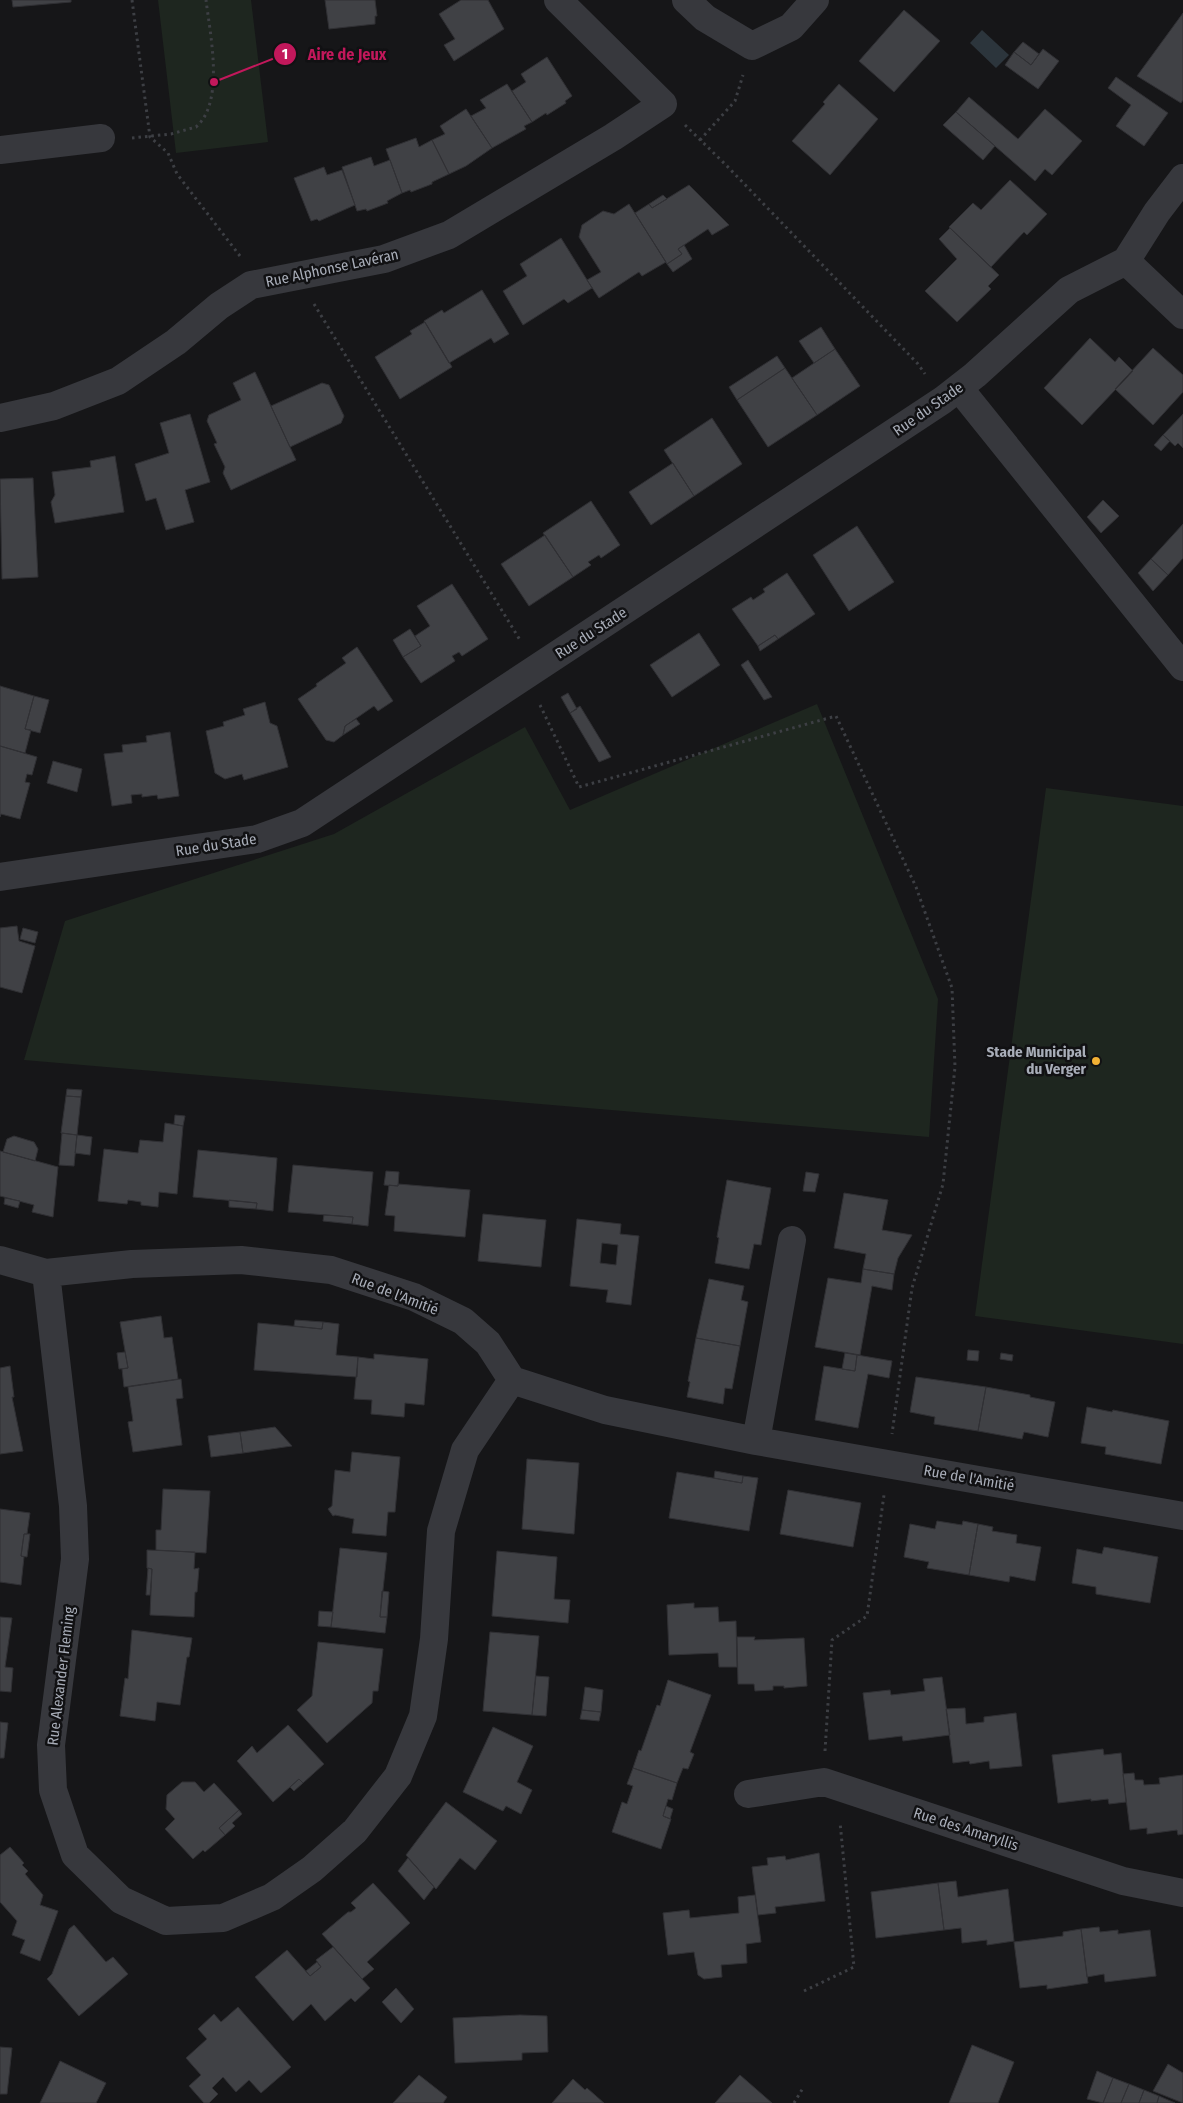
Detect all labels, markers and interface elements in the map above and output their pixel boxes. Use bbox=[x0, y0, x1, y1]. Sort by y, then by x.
callout: Aire de Jeux bbox=[273, 39, 396, 70]
text: 1 bbox=[282, 45, 288, 63]
text: Aire de Jeux bbox=[307, 45, 387, 64]
street label: Rue Alphonse Lavéran bbox=[264, 245, 400, 291]
street label: Rue du Stade bbox=[889, 378, 967, 440]
street label: Rue du Stade bbox=[552, 603, 630, 663]
street label: Rue du Stade bbox=[174, 830, 258, 860]
place label: Stade Municipal du Verger bbox=[987, 1043, 1087, 1078]
marker: Stade Municipal du Verger bbox=[1090, 1055, 1102, 1067]
street label: Rue de l'Amitié bbox=[349, 1269, 441, 1319]
street label: Rue de l'Amitié bbox=[922, 1461, 1016, 1495]
street label: Rue Alexander Fleming bbox=[44, 1606, 78, 1746]
street label: Rue des Amaryllis bbox=[911, 1804, 1021, 1854]

